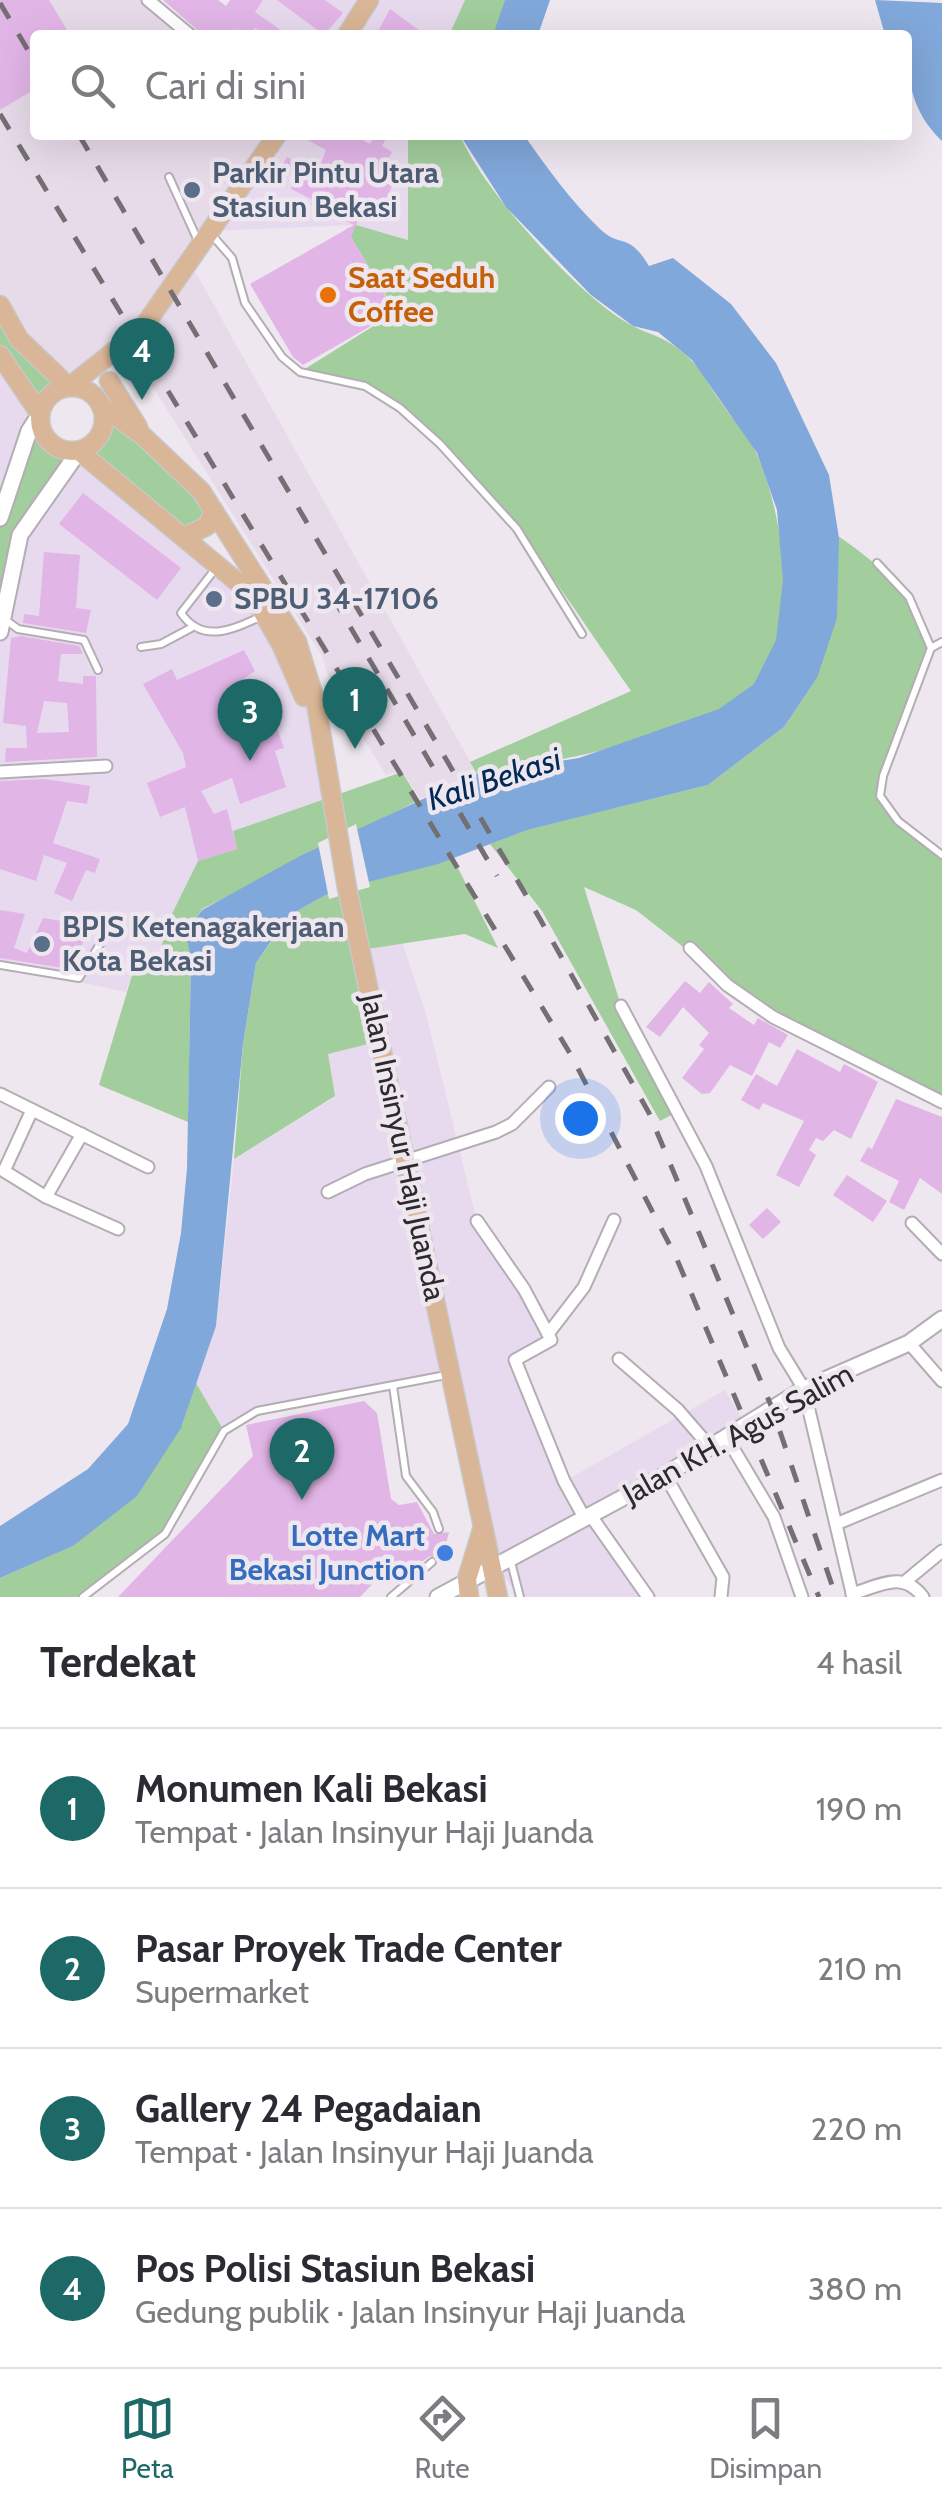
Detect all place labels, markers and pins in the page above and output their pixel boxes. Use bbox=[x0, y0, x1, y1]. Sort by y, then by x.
place label: Parkir Pintu Utara Stasiun Bekasi bbox=[212, 154, 439, 225]
marker: Parkir Pintu Utara Stasiun Bekasi bbox=[181, 179, 203, 201]
place label: Saat Seduh Coffee bbox=[348, 259, 495, 330]
marker: Saat Seduh Coffee bbox=[317, 284, 339, 306]
pin: 4 bbox=[110, 318, 174, 400]
place label: SPBU 34-17106 bbox=[234, 580, 439, 617]
marker: SPBU 34-17106 bbox=[203, 588, 225, 610]
pin: 1 bbox=[322, 666, 388, 749]
pin: 3 bbox=[218, 678, 282, 761]
place label: BPJS Ketenagakerjaan Kota Bekasi bbox=[62, 908, 345, 979]
marker: BPJS Ketenagakerjaan Kota Bekasi bbox=[31, 933, 53, 955]
pin: 2 bbox=[270, 1418, 334, 1500]
place label: Lotte Mart Bekasi Junction bbox=[229, 1517, 425, 1588]
marker: Lotte Mart Bekasi Junction bbox=[434, 1542, 456, 1564]

